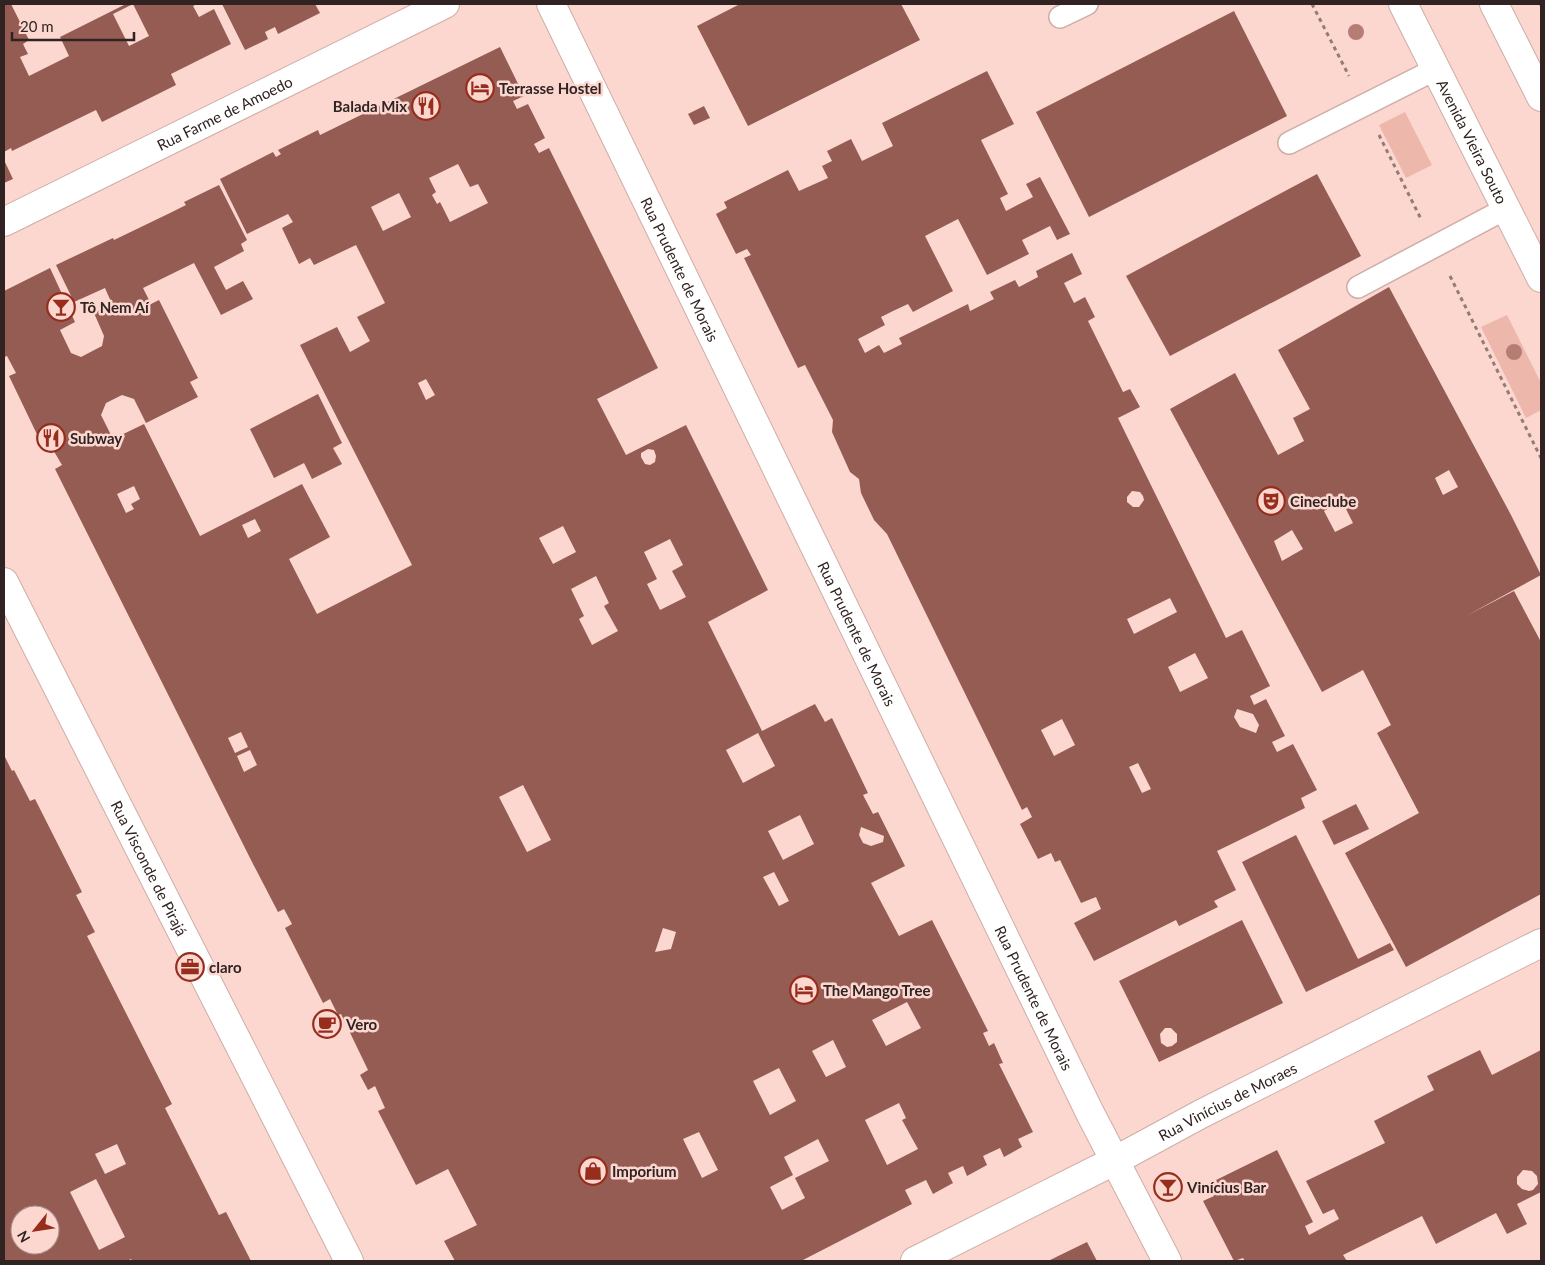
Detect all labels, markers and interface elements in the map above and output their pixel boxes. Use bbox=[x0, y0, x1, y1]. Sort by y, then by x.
scale bar bbox=[12, 10, 135, 42]
text: 20 m bbox=[20, 17, 54, 35]
street label: Rua Farme de Amoedo bbox=[154, 72, 295, 154]
hotel icon: Terrasse Hostel bbox=[465, 73, 495, 103]
street label: Avenida Vieira Souto bbox=[1433, 76, 1511, 207]
place label: Terrasse Hostel bbox=[499, 79, 602, 97]
restaurant icon: Balada Mix bbox=[411, 91, 441, 121]
place label: Balada Mix bbox=[333, 97, 407, 115]
street label: Rua Prudente de Morais bbox=[637, 194, 723, 345]
bar icon: Tô Nem Aí bbox=[46, 292, 76, 322]
place label: Tô Nem Aí bbox=[80, 298, 150, 316]
restaurant icon: Subway bbox=[36, 423, 66, 453]
place label: Subway bbox=[70, 429, 122, 447]
theatre icon: Cineclube bbox=[1256, 486, 1286, 516]
place label: Cineclube bbox=[1290, 492, 1356, 510]
street label: Rua Prudente de Morais bbox=[814, 558, 900, 709]
street label: Rua Visconde de Pirajá bbox=[108, 798, 191, 939]
street label: Rua Prudente de Morais bbox=[991, 923, 1077, 1073]
office icon: claro bbox=[175, 952, 205, 982]
place label: claro bbox=[209, 958, 242, 976]
hotel icon: The Mango Tree bbox=[789, 975, 819, 1005]
place label: The Mango Tree bbox=[823, 981, 931, 999]
cafe icon: Vero bbox=[312, 1009, 342, 1039]
place label: Vero bbox=[345, 1015, 378, 1033]
street label: Rua Vinícius de Moraes bbox=[1155, 1058, 1300, 1144]
shop icon: Imporium bbox=[578, 1156, 608, 1186]
place label: Imporium bbox=[612, 1162, 676, 1180]
bar icon: Vinícius Bar bbox=[1153, 1172, 1183, 1202]
place label: Vinícius Bar bbox=[1186, 1178, 1267, 1196]
north arrow bbox=[10, 1205, 60, 1255]
text: N bbox=[13, 1228, 33, 1246]

